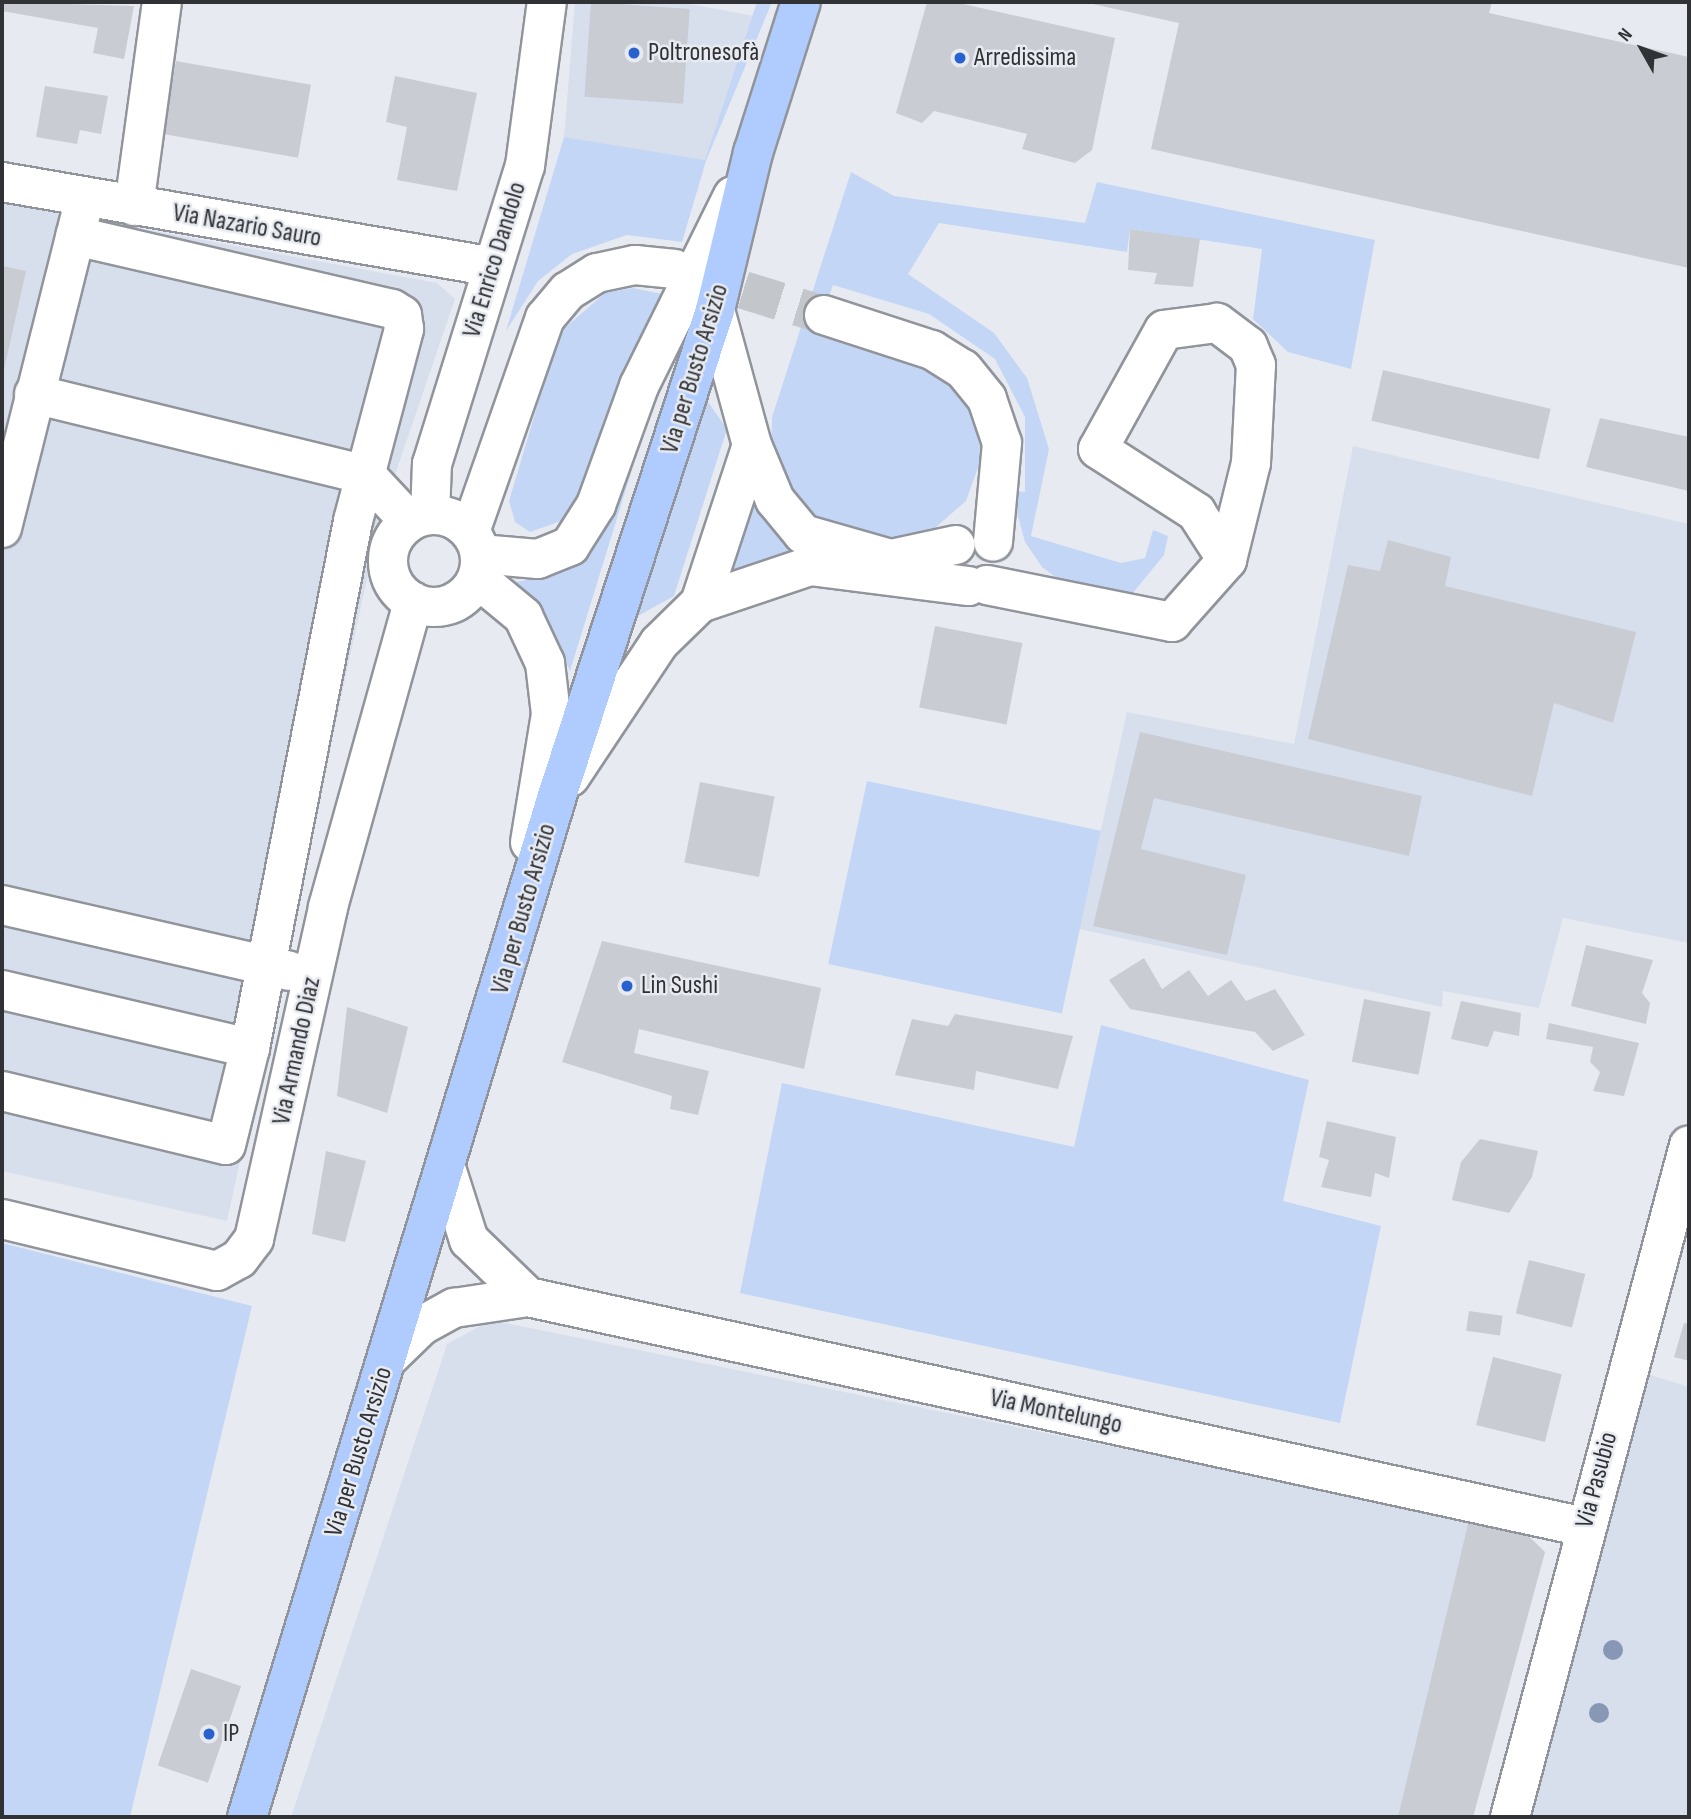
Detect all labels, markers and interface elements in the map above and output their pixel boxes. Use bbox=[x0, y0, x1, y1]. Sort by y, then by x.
north arrow bbox=[1607, 14, 1677, 84]
text: N bbox=[1613, 24, 1638, 46]
place label: Poltronesofà bbox=[648, 37, 759, 69]
place label: Arredissima bbox=[974, 42, 1076, 74]
marker: Poltronesofà bbox=[626, 45, 642, 61]
marker: Arredissima bbox=[952, 50, 968, 66]
street label: Via Enrico Dandolo bbox=[457, 178, 533, 342]
street label: Via Nazario Sauro bbox=[170, 198, 324, 254]
street label: Via per Busto Arsizio bbox=[654, 280, 736, 458]
street label: Via per Busto Arsizio bbox=[485, 820, 563, 998]
place label: Lin Sushi bbox=[641, 970, 718, 1002]
street label: Via Armando Diaz bbox=[266, 974, 328, 1128]
marker: Lin Sushi bbox=[619, 978, 635, 994]
street label: Via per Busto Arsizio bbox=[318, 1363, 400, 1541]
street label: Via Montelungo bbox=[987, 1383, 1125, 1441]
street label: Via Pasubio bbox=[1569, 1429, 1625, 1531]
place label: IP bbox=[223, 1718, 239, 1750]
marker: IP bbox=[201, 1726, 217, 1742]

